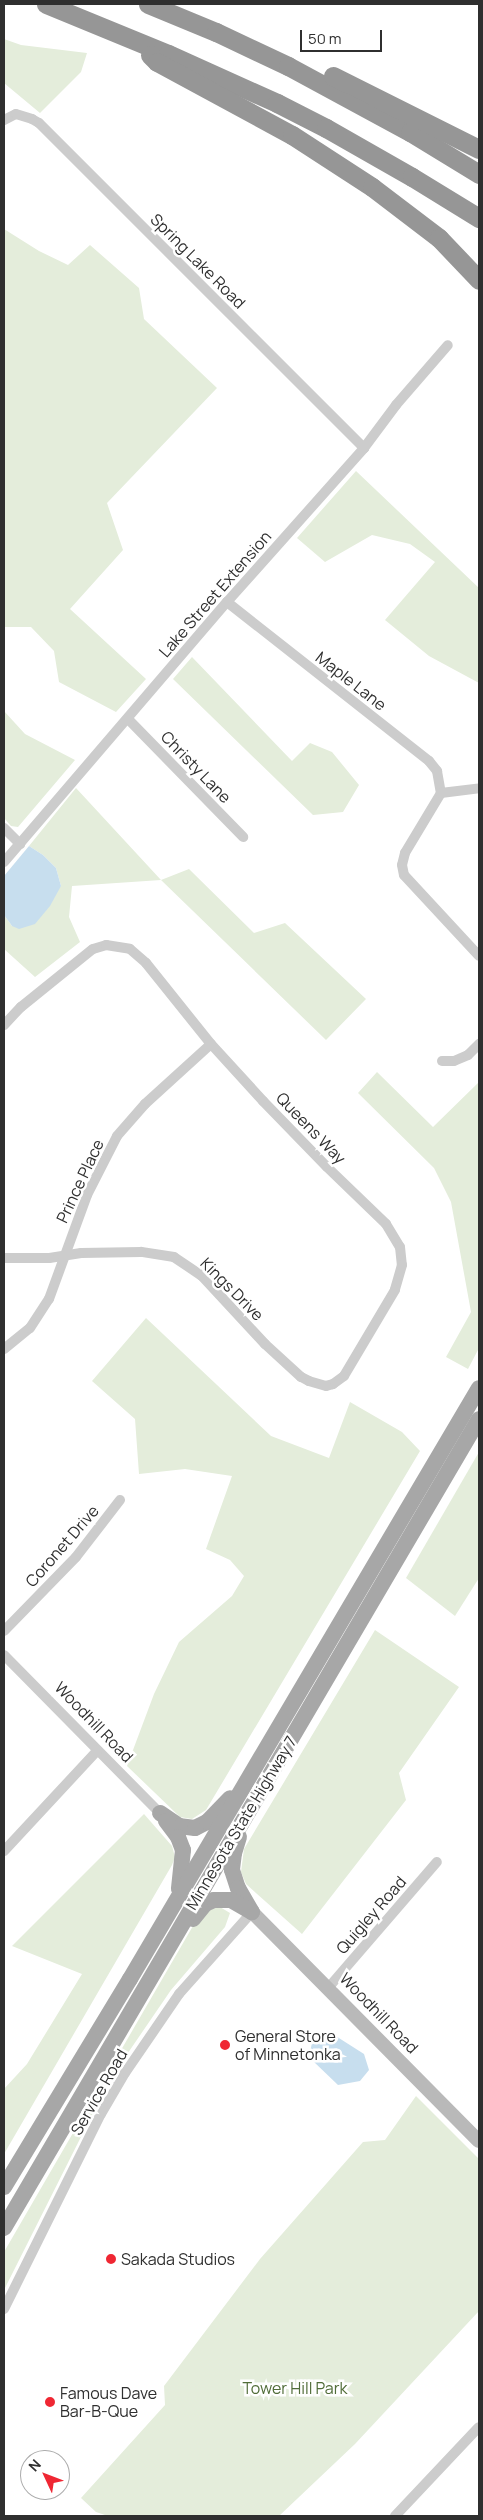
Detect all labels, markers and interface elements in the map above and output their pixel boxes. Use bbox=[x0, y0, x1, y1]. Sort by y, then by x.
scale bar bbox=[303, 20, 386, 52]
text: 50 m bbox=[308, 28, 342, 49]
street label: Spring Lake Road bbox=[147, 210, 249, 312]
street label: Lake Street Extension bbox=[155, 527, 275, 661]
street label: Maple Lane bbox=[312, 648, 390, 714]
street label: Christy Lane bbox=[157, 727, 235, 807]
street label: Queens Way bbox=[272, 1088, 350, 1168]
street label: Prince Place bbox=[52, 1136, 108, 1226]
street label: Kings Drive bbox=[196, 1253, 268, 1325]
street label: Coronet Drive bbox=[21, 1501, 103, 1591]
street label: Woodhill Road bbox=[51, 1678, 137, 1766]
street label: Minnesota State Highway 7 bbox=[181, 1733, 301, 1913]
street label: Quigley Road bbox=[332, 1872, 410, 1958]
street label: Woodhill Road bbox=[336, 1969, 422, 2057]
place label: General Store of Minnetonka bbox=[235, 2026, 341, 2064]
marker: General Store of Minnetonka bbox=[219, 2039, 231, 2051]
street label: Service Road bbox=[67, 2046, 131, 2138]
place label: Sakada Studios bbox=[121, 2249, 235, 2269]
marker: Sakada Studios bbox=[105, 2253, 117, 2265]
park label: Tower Hill Park bbox=[243, 2378, 347, 2398]
place label: Famous Dave Bar-B-Que bbox=[60, 2383, 157, 2421]
marker: Famous Dave Bar-B-Que bbox=[44, 2396, 56, 2408]
north arrow bbox=[20, 2450, 70, 2500]
text: N bbox=[24, 2455, 45, 2475]

